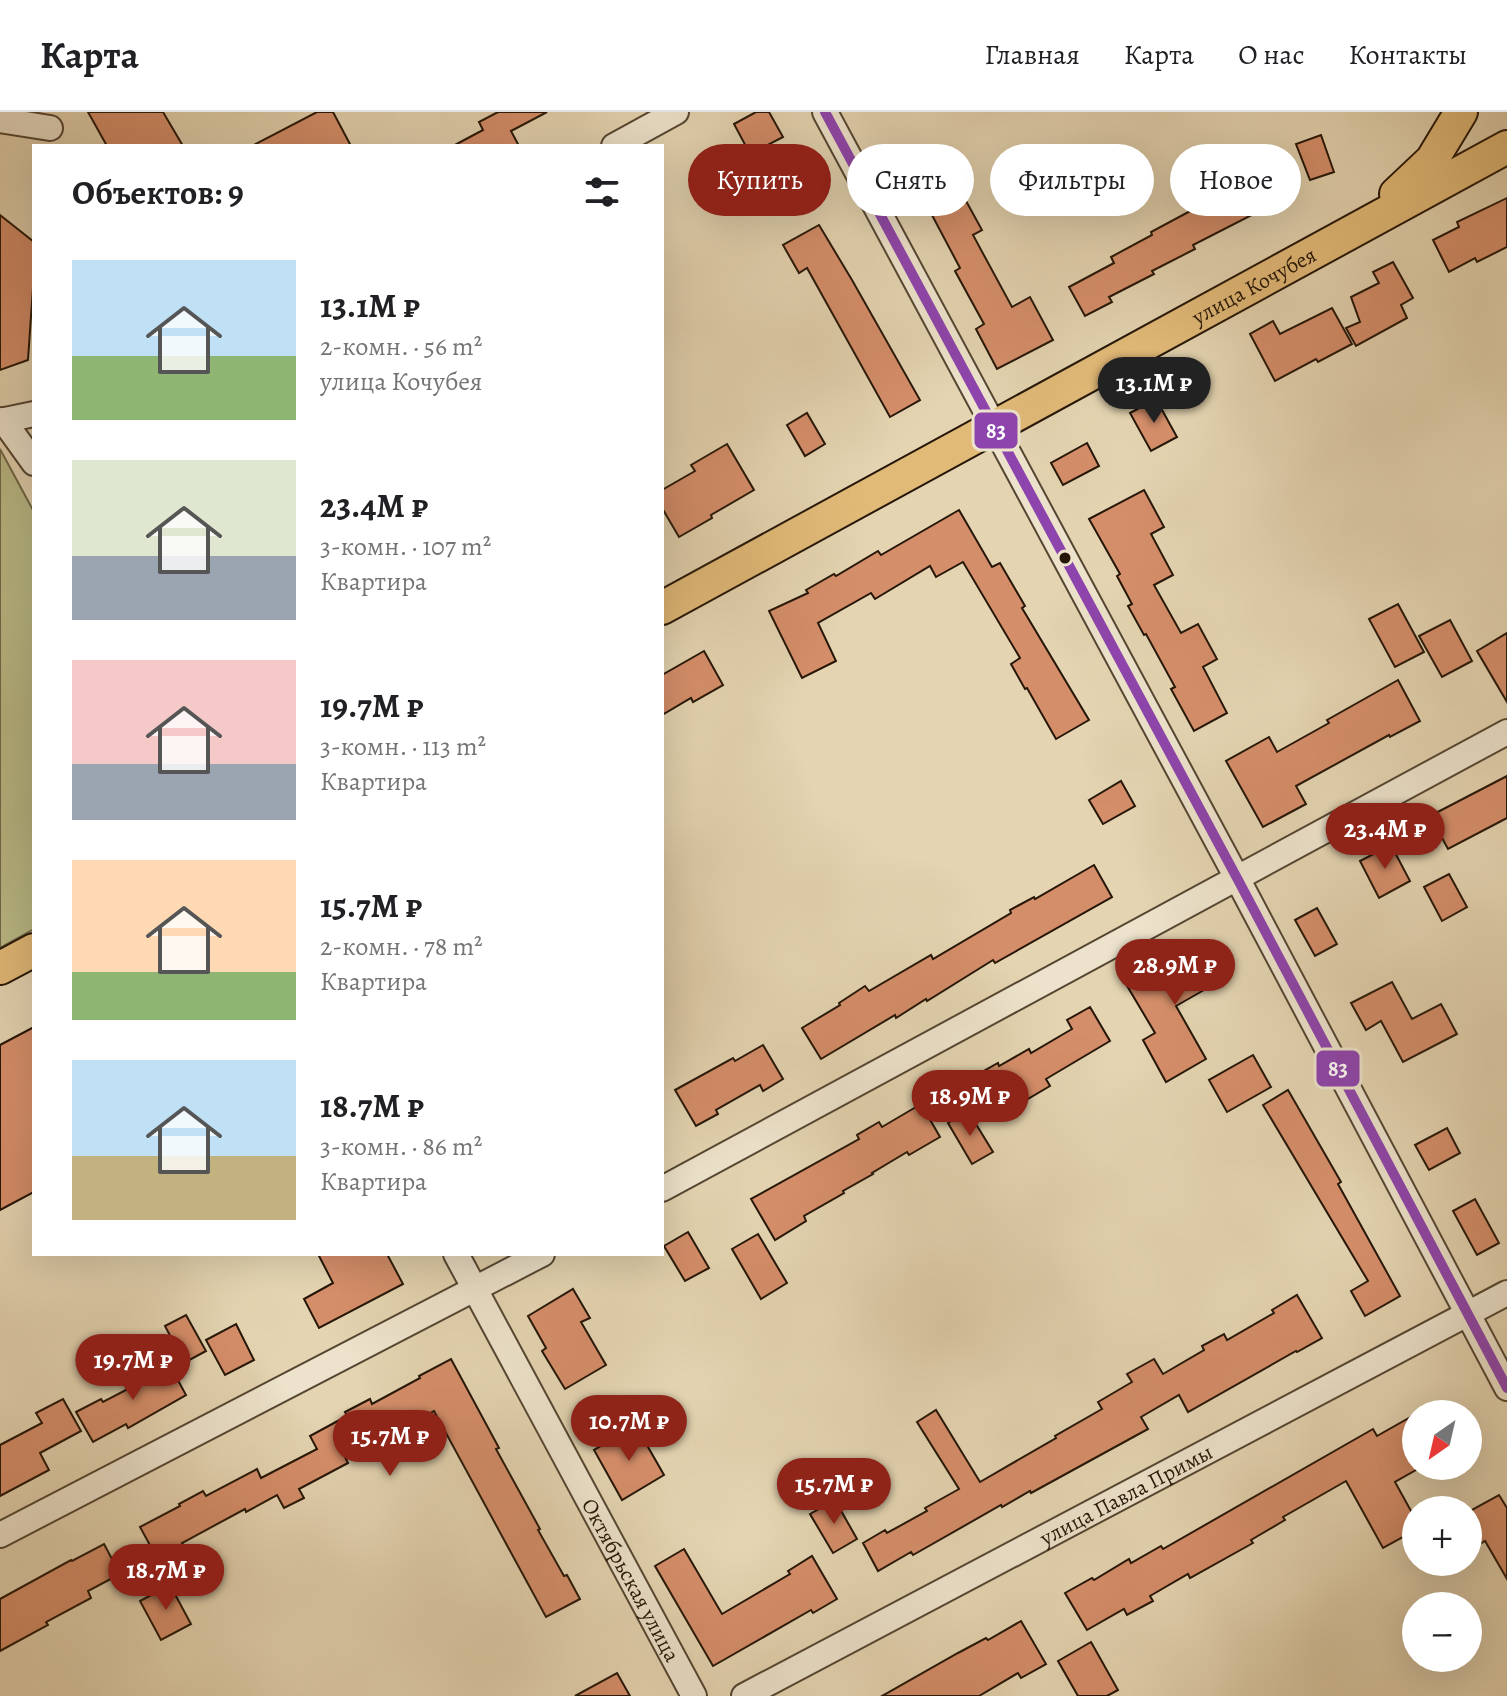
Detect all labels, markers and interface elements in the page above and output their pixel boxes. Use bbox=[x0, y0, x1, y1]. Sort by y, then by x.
text: Карта bbox=[40, 29, 139, 81]
text: Главная bbox=[984, 36, 1080, 74]
text: Карта bbox=[1124, 36, 1194, 74]
text: О нас bbox=[1238, 36, 1305, 74]
text: Контакты bbox=[1349, 36, 1467, 74]
chip: Купить bbox=[688, 144, 831, 216]
chip: Снять bbox=[847, 144, 974, 216]
chip: Фильтры bbox=[990, 144, 1154, 216]
chip: Новое bbox=[1170, 144, 1301, 216]
text: Объектов: 9 bbox=[72, 169, 244, 216]
icon: filters bbox=[580, 170, 624, 214]
street label: улица Кочубея bbox=[1186, 240, 1322, 333]
text: 13.1M ₽ bbox=[320, 282, 420, 329]
icon: home bbox=[136, 292, 232, 388]
text: 2-комн. · 56 m² bbox=[320, 329, 482, 364]
pin: 13.1M ₽ bbox=[1080, 357, 1228, 425]
text: улица Кочубея bbox=[320, 364, 482, 399]
text: 13.1M ₽ bbox=[1116, 365, 1192, 400]
line badge: 83 bbox=[973, 411, 1019, 450]
text: 83 bbox=[986, 416, 1006, 446]
text: 23.4M ₽ bbox=[320, 482, 428, 529]
icon: home bbox=[136, 492, 232, 588]
text: 3-комн. · 107 m² bbox=[320, 529, 491, 564]
unlabelled marker bbox=[1057, 550, 1073, 566]
text: Квартира bbox=[320, 564, 427, 599]
text: 19.7M ₽ bbox=[320, 682, 424, 729]
icon: home bbox=[136, 692, 232, 788]
text: 3-комн. · 113 m² bbox=[320, 729, 486, 764]
text: Квартира bbox=[320, 764, 427, 799]
pin: 23.4M ₽ bbox=[1311, 803, 1459, 871]
text: 23.4M ₽ bbox=[1344, 811, 1426, 846]
text: 15.7M ₽ bbox=[320, 882, 422, 929]
icon: home bbox=[136, 892, 232, 988]
text: 2-комн. · 78 m² bbox=[320, 929, 483, 964]
pin: 28.9M ₽ bbox=[1101, 939, 1249, 1007]
text: 28.9M ₽ bbox=[1133, 947, 1217, 982]
text: Квартира bbox=[320, 964, 427, 999]
line badge: 83 bbox=[1315, 1049, 1361, 1088]
text: 83 bbox=[1328, 1054, 1348, 1084]
pin: 18.9M ₽ bbox=[896, 1070, 1044, 1138]
text: 18.9M ₽ bbox=[930, 1078, 1010, 1113]
text: 18.7M ₽ bbox=[320, 1082, 424, 1129]
icon: home bbox=[136, 1092, 232, 1188]
text: 3-комн. · 86 m² bbox=[320, 1129, 482, 1164]
text: Квартира bbox=[320, 1164, 427, 1199]
pin: 19.7M ₽ bbox=[59, 1334, 207, 1402]
text: 19.7M ₽ bbox=[93, 1342, 173, 1377]
pin: 10.7M ₽ bbox=[555, 1395, 703, 1463]
north arrow bbox=[1402, 1400, 1482, 1480]
map controls bbox=[1402, 1400, 1482, 1672]
text: 10.7M ₽ bbox=[589, 1403, 669, 1438]
pin: 15.7M ₽ bbox=[316, 1410, 464, 1478]
text: 15.7M ₽ bbox=[351, 1418, 429, 1453]
street label: улица Павла Примы bbox=[1034, 1437, 1218, 1554]
pin: 15.7M ₽ bbox=[760, 1458, 908, 1526]
text: 15.7M ₽ bbox=[795, 1466, 873, 1501]
street label: Октябрьская улица bbox=[574, 1493, 687, 1668]
button: + bbox=[1402, 1496, 1482, 1576]
pin: 18.7M ₽ bbox=[92, 1544, 240, 1612]
text: 18.7M ₽ bbox=[126, 1552, 206, 1587]
button: − bbox=[1402, 1592, 1482, 1672]

